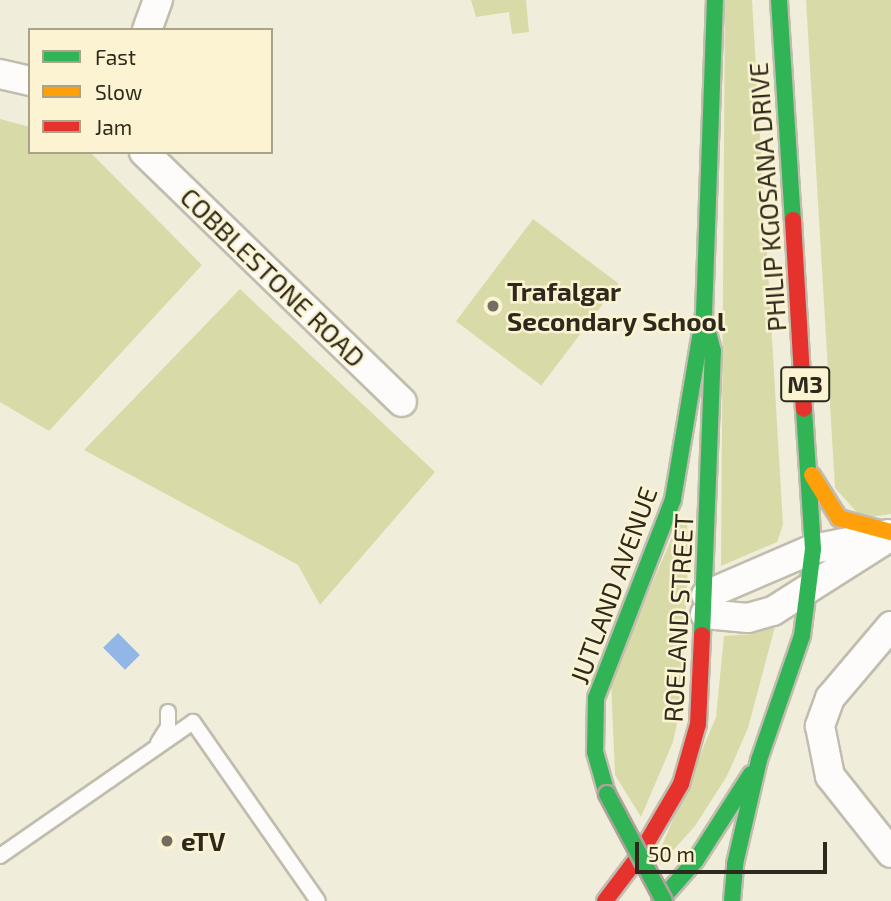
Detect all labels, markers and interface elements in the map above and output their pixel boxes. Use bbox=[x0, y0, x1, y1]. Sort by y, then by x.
legend bbox=[28, 28, 273, 154]
text: Fast bbox=[95, 44, 136, 69]
street label: PHILIP KGOSANA DRIVE bbox=[742, 61, 792, 333]
text: Slow bbox=[95, 79, 142, 104]
text: Jam bbox=[95, 114, 132, 139]
street label: COBBLESTONE ROAD bbox=[174, 181, 372, 373]
place label: Trafalgar Secondary School bbox=[507, 275, 726, 336]
marker: Trafalgar Secondary School bbox=[485, 298, 501, 314]
road number: M3 bbox=[779, 363, 831, 404]
street label: JUTLAND AVENUE bbox=[563, 482, 663, 688]
street label: ROELAND STREET bbox=[657, 513, 699, 723]
place label: eTV bbox=[181, 825, 225, 857]
scale bar bbox=[639, 828, 832, 872]
marker: eTV bbox=[159, 833, 175, 849]
text: 50 m bbox=[648, 841, 695, 866]

